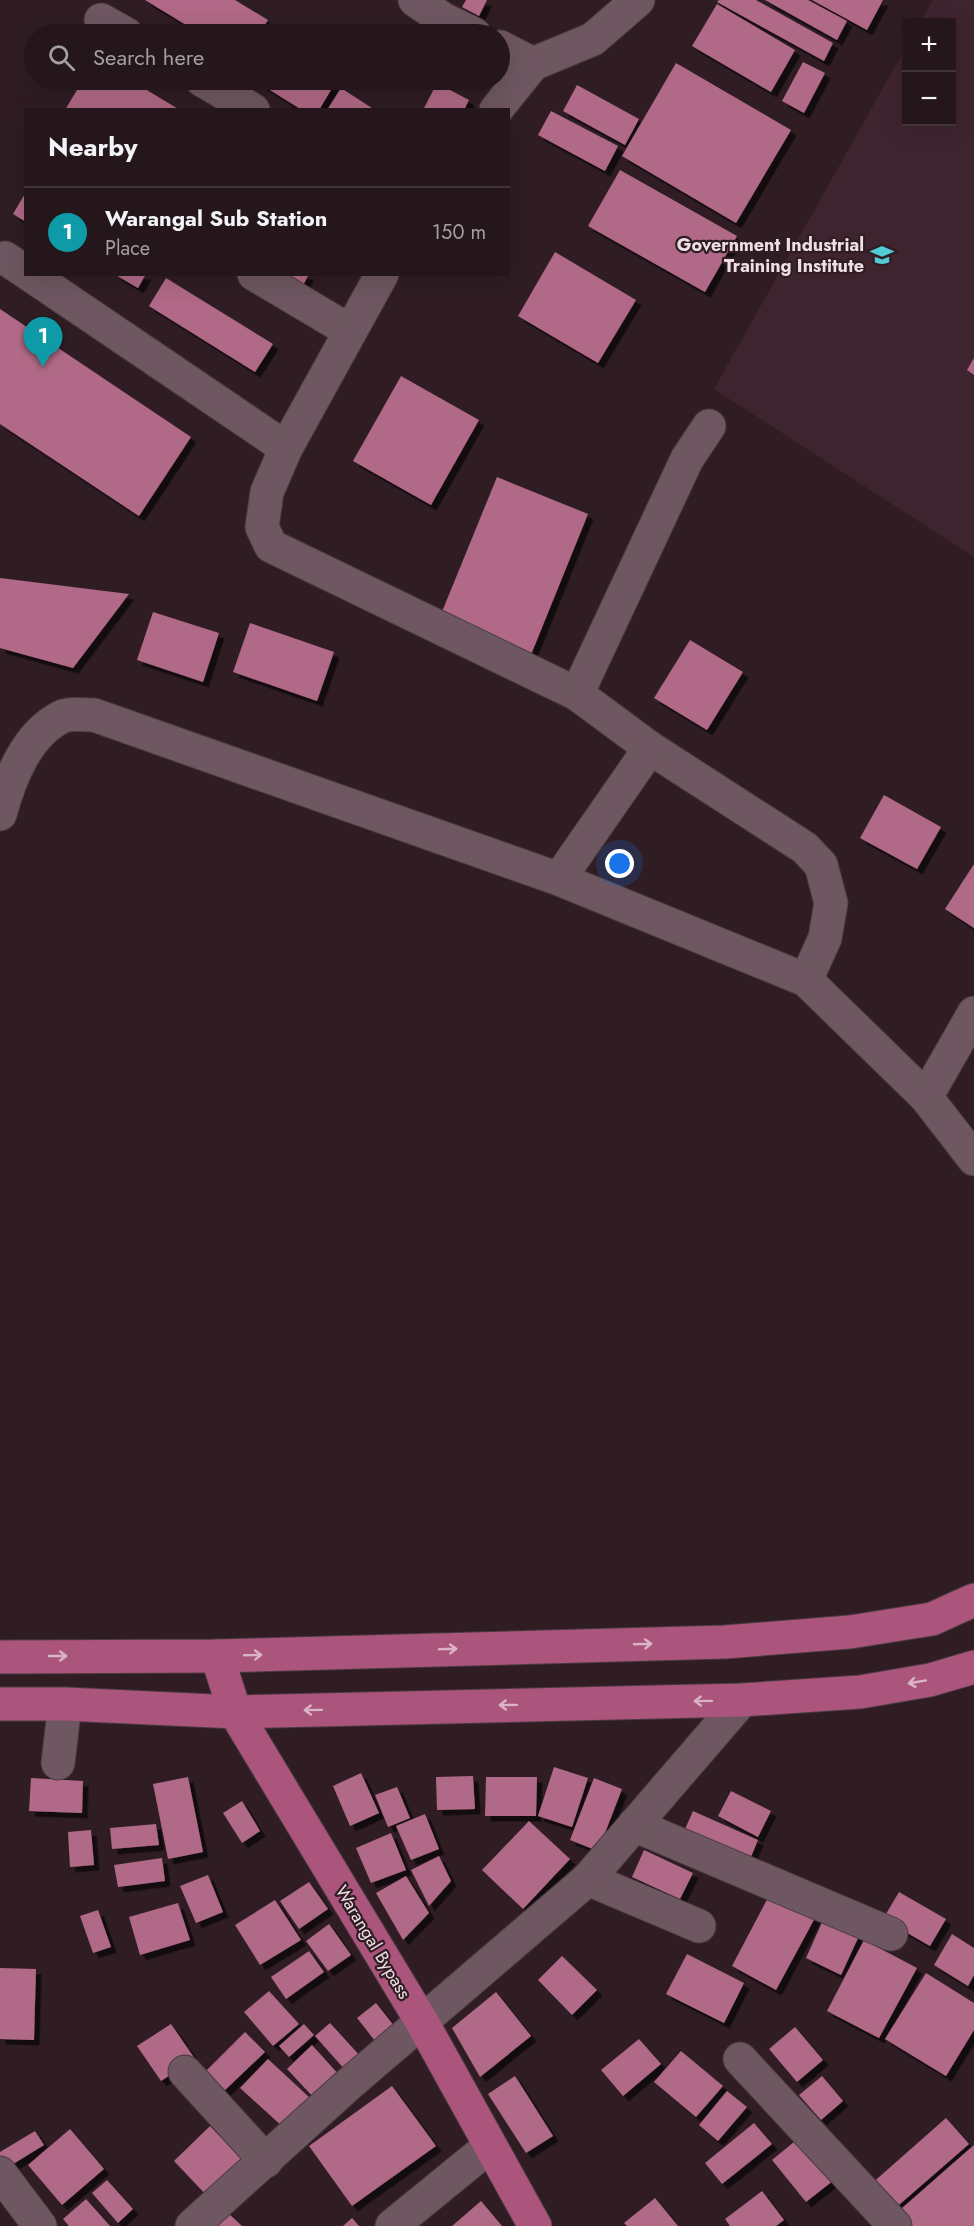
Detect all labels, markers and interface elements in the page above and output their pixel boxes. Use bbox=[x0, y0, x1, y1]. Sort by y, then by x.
map controls bbox=[902, 18, 956, 126]
button: + bbox=[902, 18, 956, 72]
search box bbox=[24, 24, 510, 90]
icon: search bbox=[45, 41, 78, 74]
text: Search here bbox=[93, 41, 204, 73]
button: − bbox=[902, 72, 956, 126]
text: Nearby bbox=[48, 128, 137, 166]
text: Warangal Sub Station bbox=[105, 202, 327, 234]
text: 1 bbox=[62, 218, 73, 247]
text: 150 m bbox=[432, 218, 486, 247]
place label: Government Industrial Training Institute bbox=[677, 232, 864, 279]
text: Place bbox=[105, 234, 150, 263]
school or university icon: Government Industrial Training Institute bbox=[869, 242, 895, 268]
pin: 1 bbox=[24, 318, 63, 367]
your location bbox=[605, 849, 634, 878]
one-way arrow bbox=[633, 1638, 653, 1650]
one-way arrow bbox=[438, 1644, 458, 1655]
one-way arrow bbox=[243, 1649, 263, 1660]
one-way arrow bbox=[48, 1651, 68, 1662]
one-way arrow bbox=[908, 1677, 928, 1688]
one-way arrow bbox=[693, 1695, 713, 1706]
one-way arrow bbox=[498, 1700, 518, 1711]
one-way arrow bbox=[303, 1704, 323, 1716]
street label: Warangal Bypass bbox=[329, 1880, 417, 2004]

